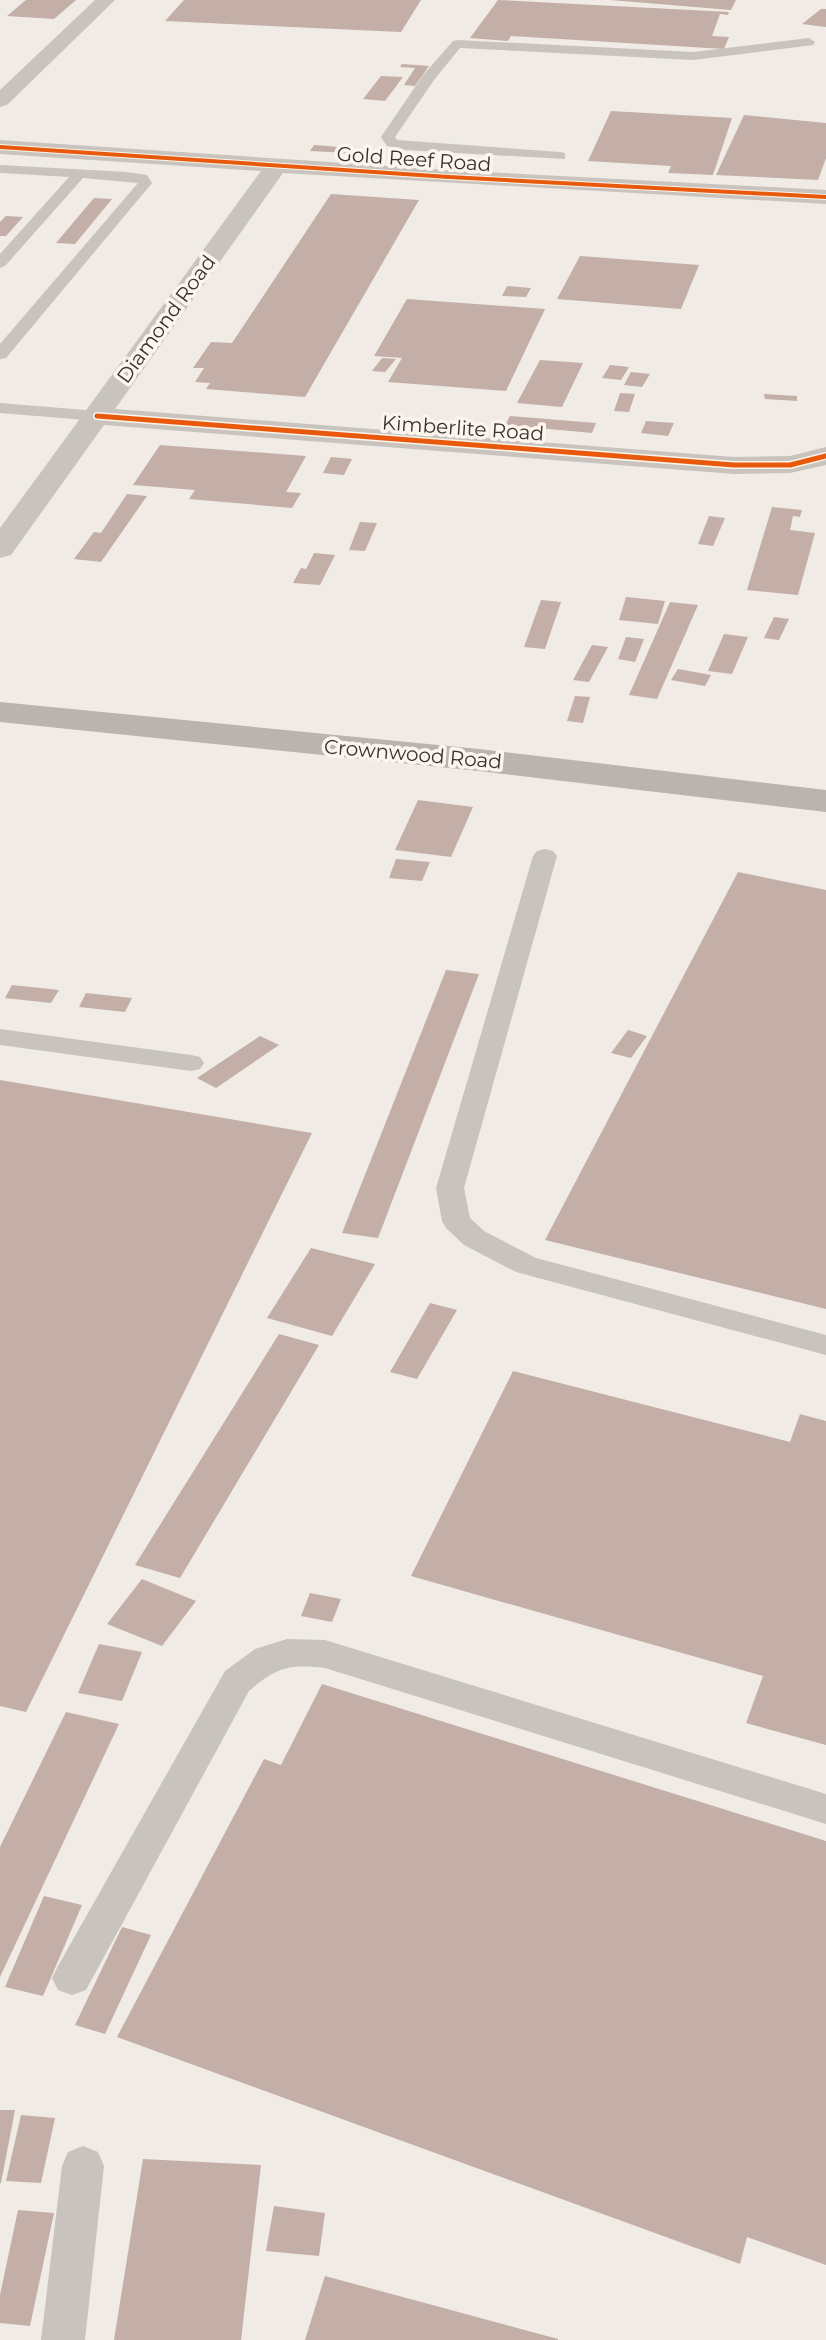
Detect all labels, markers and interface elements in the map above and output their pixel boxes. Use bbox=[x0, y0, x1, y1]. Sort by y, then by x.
street label: Gold Reef Road bbox=[336, 142, 492, 176]
street label: Diamond Road bbox=[112, 250, 220, 388]
street label: Kimberlite Road bbox=[381, 410, 545, 446]
street label: Crownwood Road bbox=[323, 734, 503, 774]

